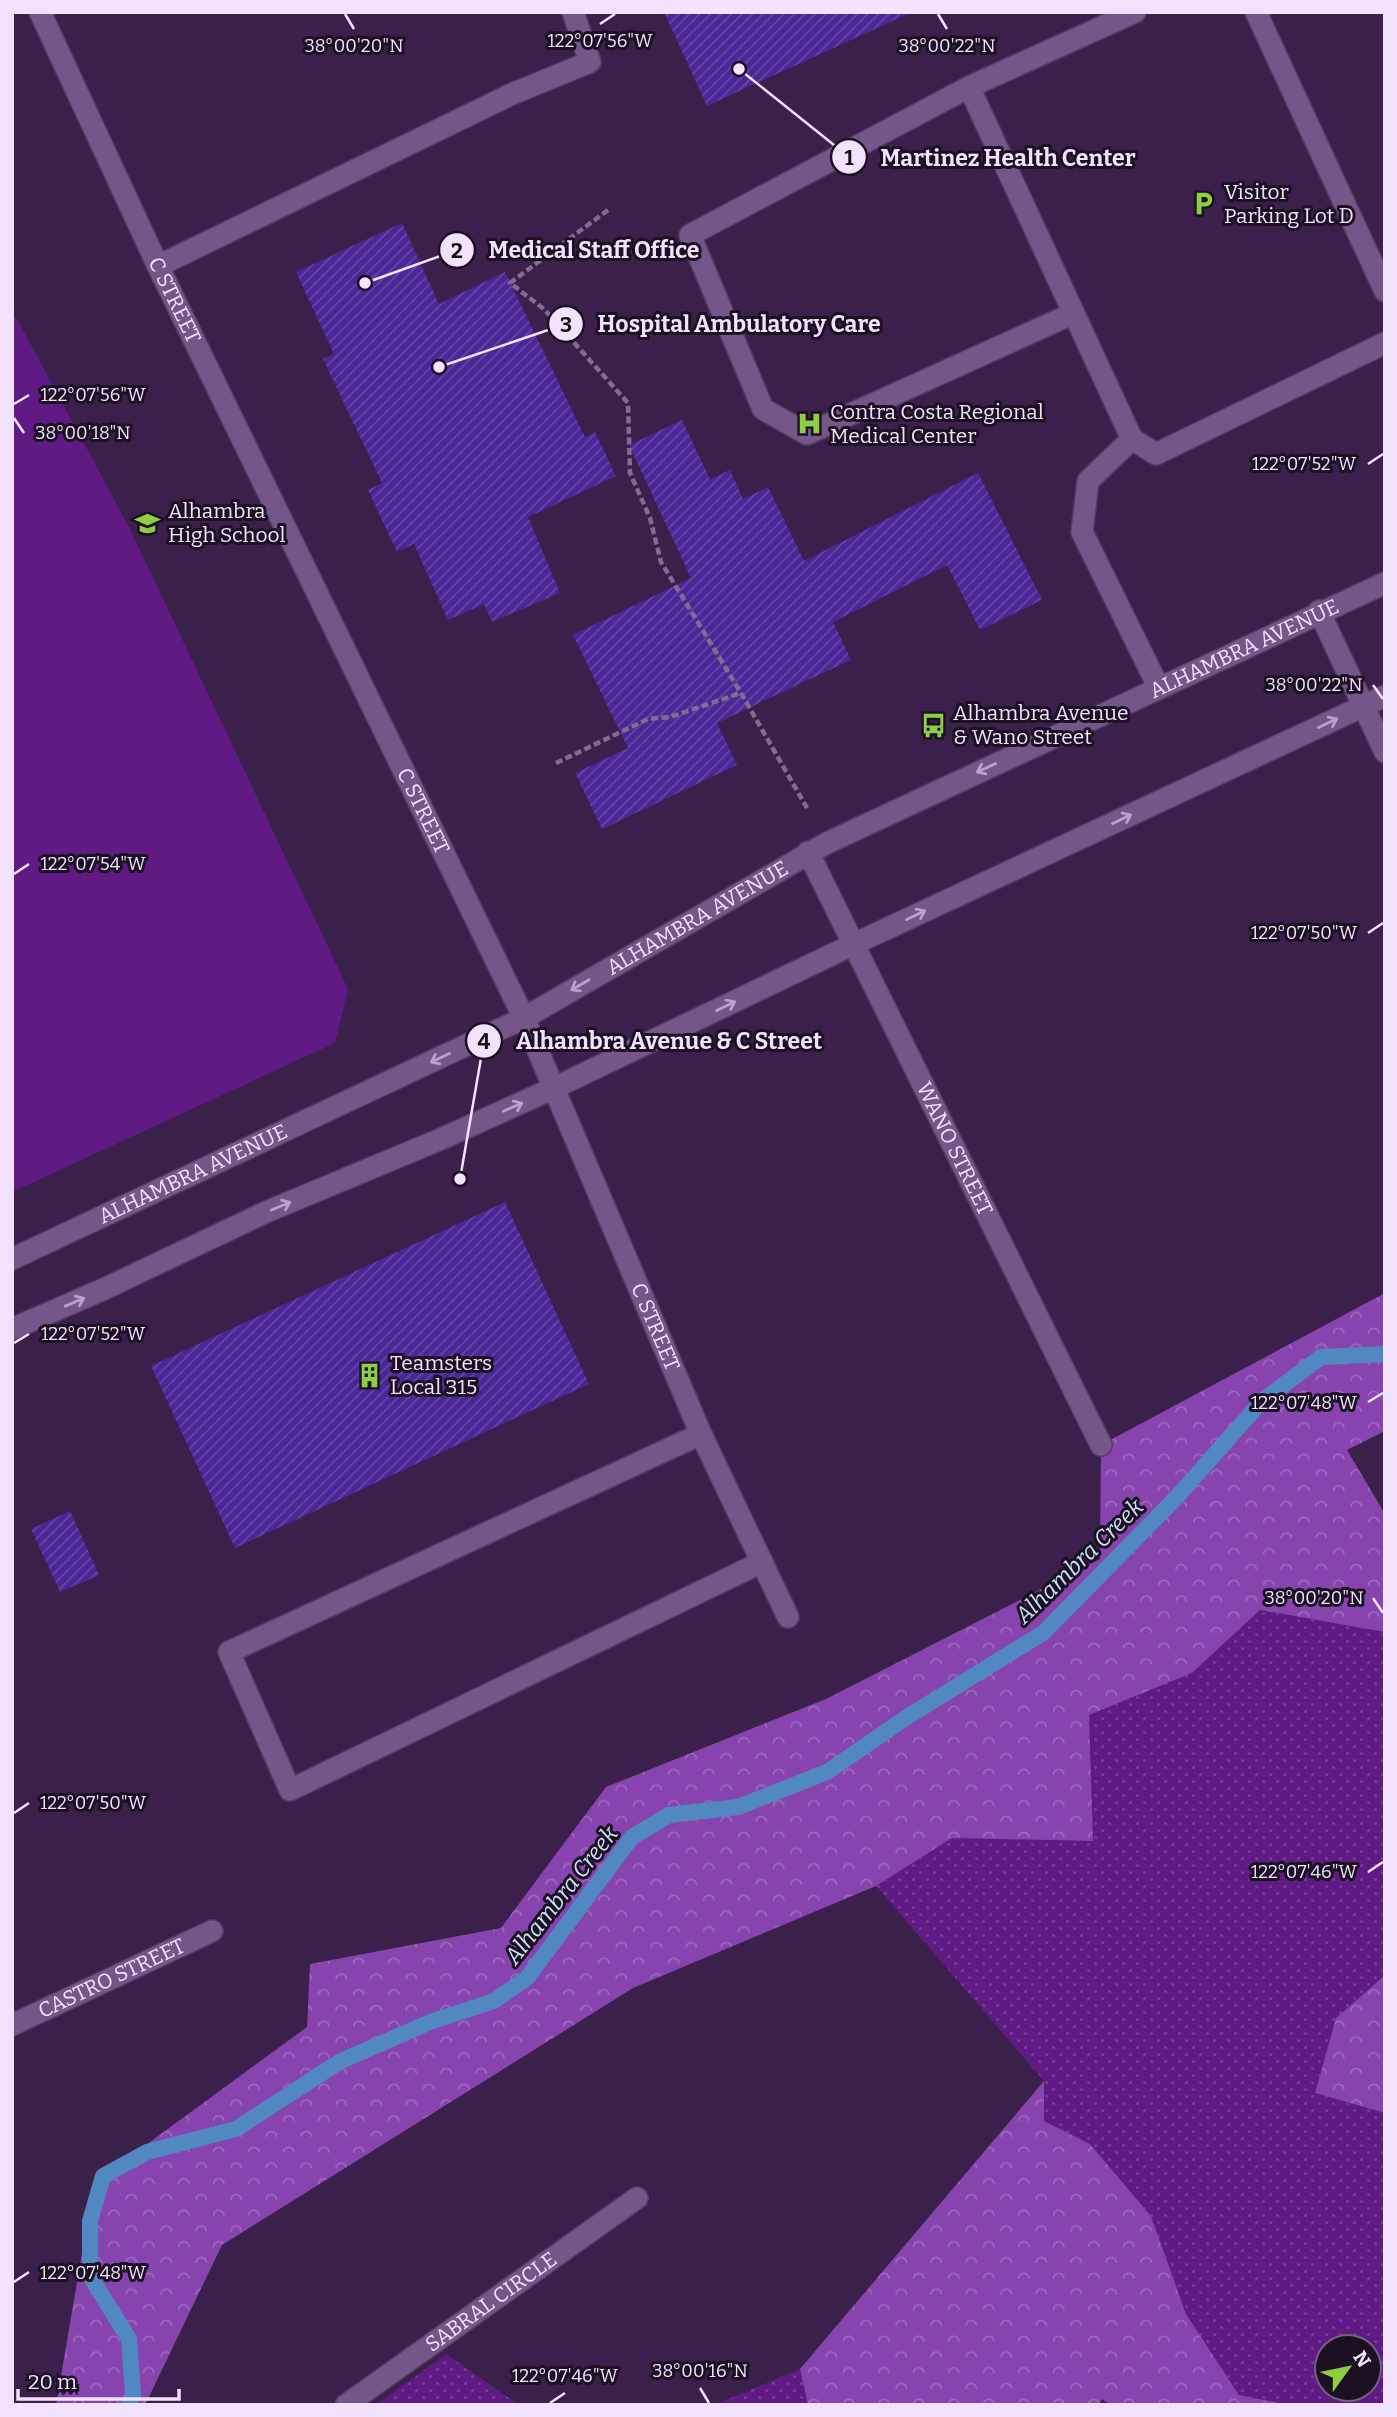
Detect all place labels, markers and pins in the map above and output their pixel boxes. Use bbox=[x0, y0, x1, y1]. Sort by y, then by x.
callout: Martinez Health Center bbox=[831, 135, 1149, 179]
place label: Visitor Parking Lot D bbox=[1224, 179, 1354, 229]
parking icon: Visitor Parking Lot D bbox=[1190, 190, 1218, 218]
callout: Medical Staff Office bbox=[439, 228, 713, 272]
callout: Hospital Ambulatory Care bbox=[549, 302, 895, 346]
place label: Contra Costa Regional Medical Center bbox=[830, 399, 1044, 449]
hospital icon: Contra Costa Regional Medical Center bbox=[796, 410, 824, 438]
place label: Alhambra High School bbox=[168, 498, 286, 548]
school or university icon: Alhambra High School bbox=[134, 509, 162, 537]
place label: Alhambra Avenue & Wano Street bbox=[953, 700, 1129, 750]
bus stop icon: Alhambra Avenue & Wano Street bbox=[919, 711, 947, 739]
callout: Alhambra Avenue & C Street bbox=[467, 1019, 836, 1063]
place label: Teamsters Local 315 bbox=[390, 1350, 492, 1400]
building icon: Teamsters Local 315 bbox=[356, 1361, 384, 1389]

